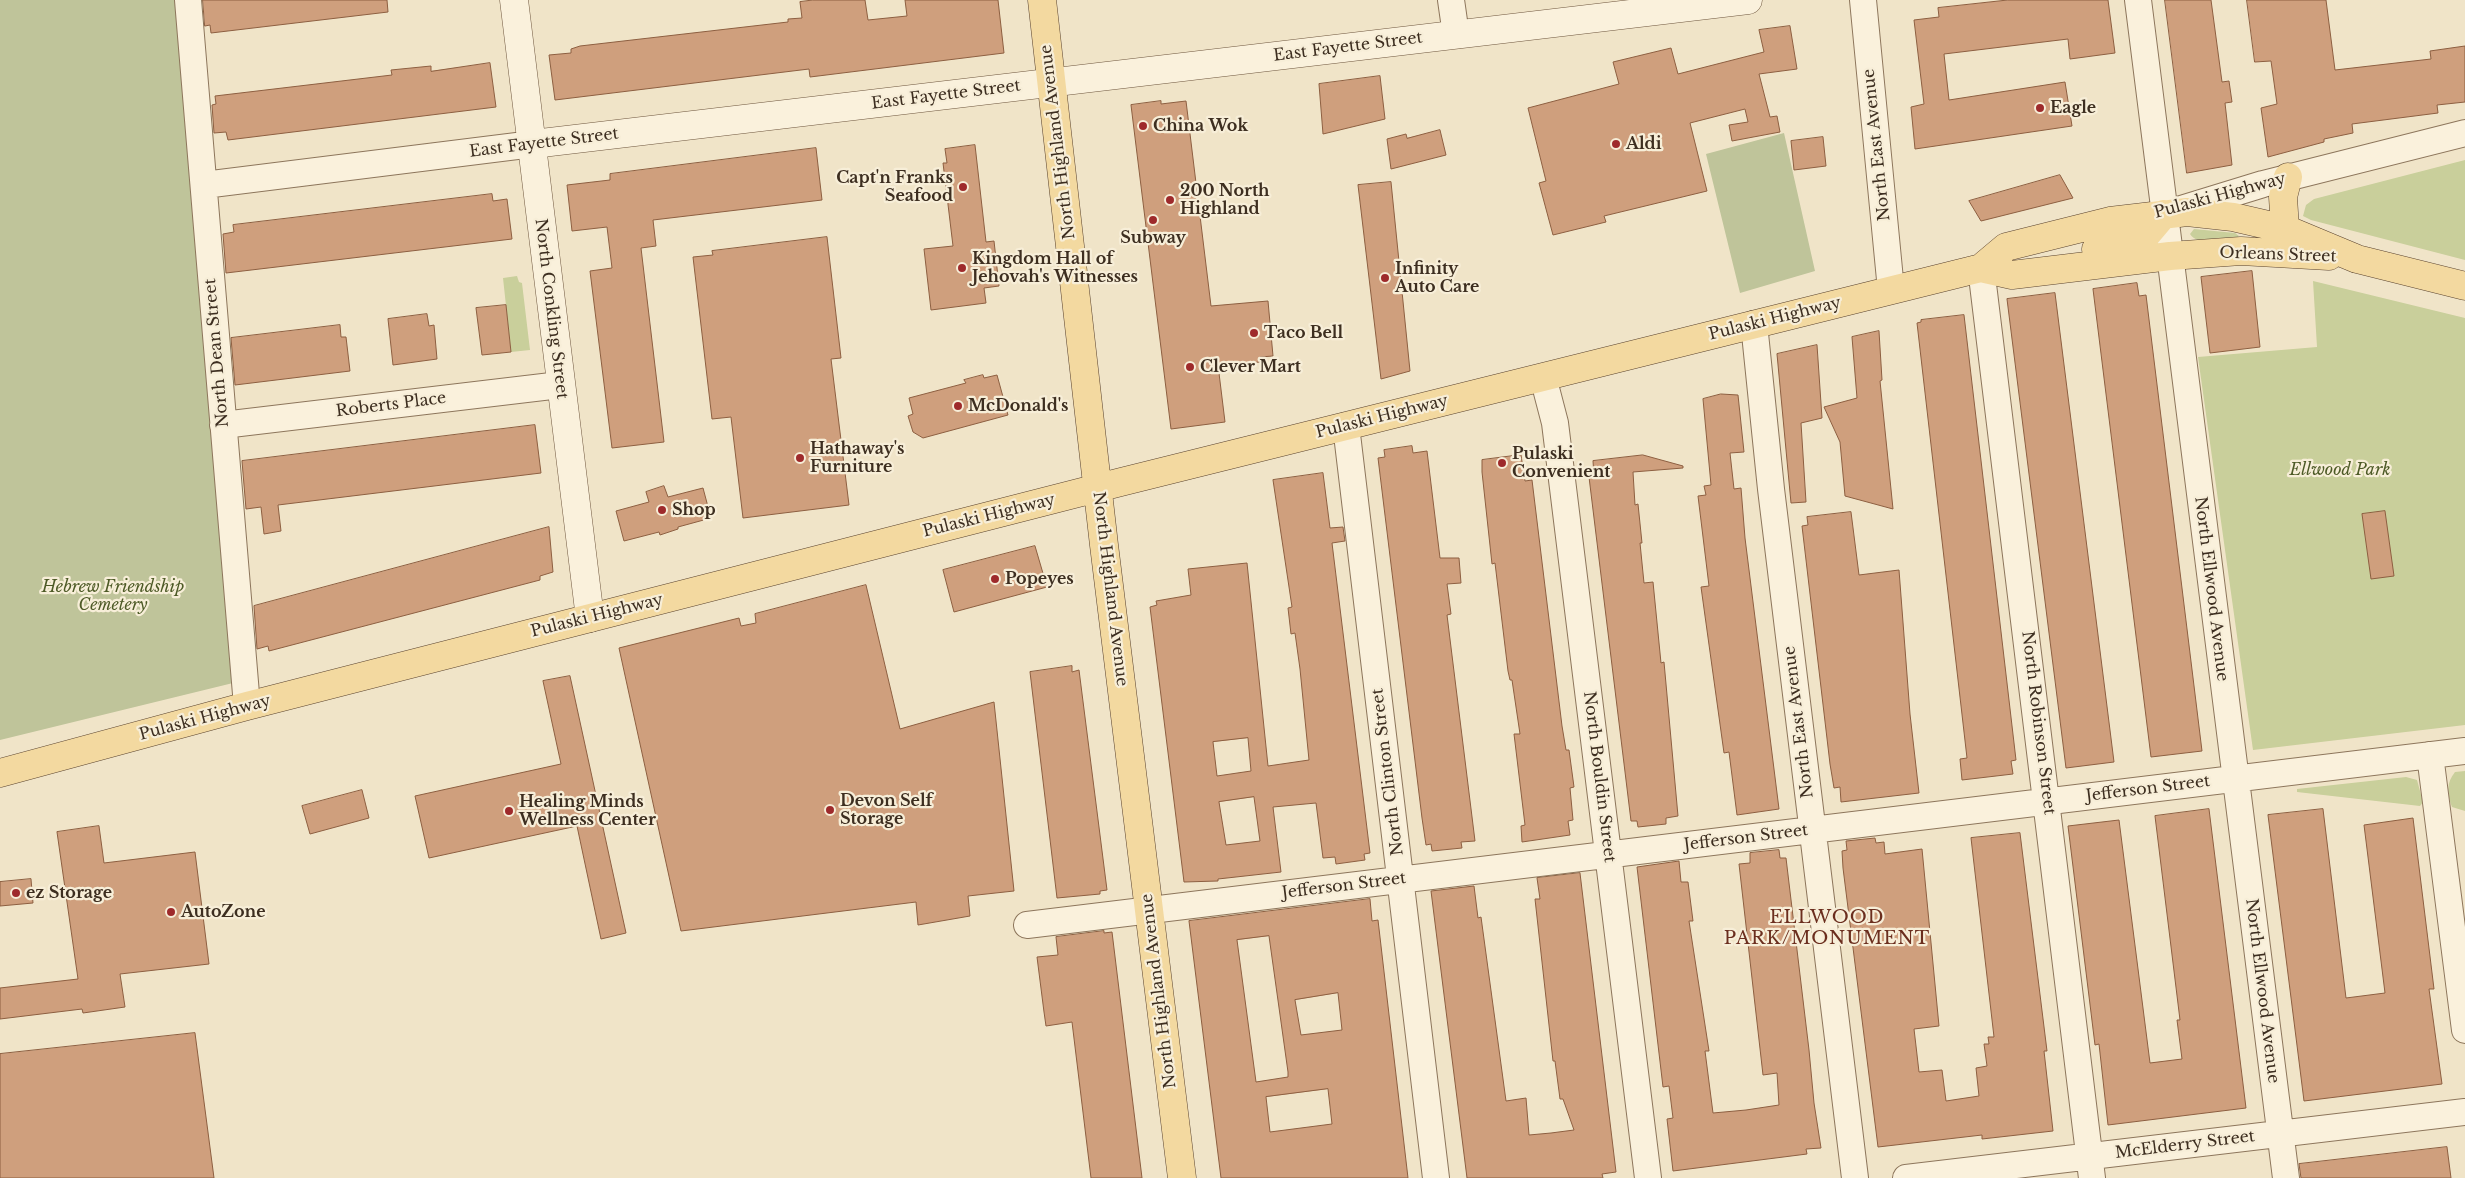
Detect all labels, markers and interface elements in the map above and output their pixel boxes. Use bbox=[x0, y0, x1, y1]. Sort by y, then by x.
street label: East Fayette Street bbox=[1272, 28, 1424, 66]
street label: North Highland Avenue bbox=[1037, 44, 1079, 240]
street label: North East Avenue bbox=[1859, 68, 1895, 222]
street label: East Fayette Street bbox=[870, 76, 1022, 114]
place label: Eagle bbox=[2050, 98, 2096, 118]
marker: Eagle bbox=[2034, 102, 2046, 114]
place label: China Wok bbox=[1153, 116, 1248, 136]
marker: China Wok bbox=[1137, 120, 1149, 132]
street label: East Fayette Street bbox=[468, 124, 620, 162]
place label: Aldi bbox=[1626, 134, 1662, 154]
marker: Aldi bbox=[1610, 138, 1622, 150]
place label: Capt'n Franks Seafood bbox=[836, 168, 953, 206]
street label: Pulaski Highway bbox=[2152, 169, 2288, 223]
marker: Capt'n Franks Seafood bbox=[957, 181, 969, 193]
place label: 200 North Highland bbox=[1180, 181, 1270, 219]
marker: 200 North Highland bbox=[1164, 194, 1176, 206]
marker: Subway bbox=[1147, 214, 1159, 226]
street label: North Conkling Street bbox=[530, 218, 572, 400]
place label: Subway bbox=[1120, 228, 1186, 248]
street label: Orleans Street bbox=[2219, 243, 2337, 267]
place label: Kingdom Hall of Jehovah's Witnesses bbox=[972, 249, 1138, 287]
place label: Infinity Auto Care bbox=[1395, 259, 1479, 297]
marker: Kingdom Hall of Jehovah's Witnesses bbox=[956, 262, 968, 274]
marker: Infinity Auto Care bbox=[1379, 272, 1391, 284]
street label: North Dean Street bbox=[201, 278, 233, 428]
street label: Pulaski Highway bbox=[1707, 293, 1843, 345]
place label: Taco Bell bbox=[1264, 323, 1343, 343]
marker: Taco Bell bbox=[1248, 327, 1260, 339]
place label: Clever Mart bbox=[1200, 357, 1301, 377]
marker: Clever Mart bbox=[1184, 361, 1196, 373]
street label: Roberts Place bbox=[335, 389, 447, 421]
street label: Pulaski Highway bbox=[1314, 391, 1450, 443]
place label: McDonald's bbox=[968, 396, 1069, 416]
marker: McDonald's bbox=[952, 400, 964, 412]
place label: Hathaway's Furniture bbox=[810, 439, 905, 477]
place label: Pulaski Convenient bbox=[1512, 444, 1610, 482]
marker: Hathaway's Furniture bbox=[794, 452, 806, 464]
marker: Pulaski Convenient bbox=[1496, 457, 1508, 469]
park label: Ellwood Park bbox=[2290, 460, 2390, 480]
street label: Pulaski Highway bbox=[921, 490, 1057, 542]
street label: North Highland Avenue bbox=[1089, 491, 1131, 687]
street label: North Ellwood Avenue bbox=[2190, 495, 2232, 683]
place label: Shop bbox=[672, 500, 716, 520]
marker: Shop bbox=[656, 504, 668, 516]
place label: Popeyes bbox=[1005, 569, 1074, 589]
marker: Popeyes bbox=[989, 573, 1001, 585]
park label: Hebrew Friendship Cemetery bbox=[42, 577, 184, 615]
street label: Pulaski Highway bbox=[529, 590, 665, 642]
street label: North Robinson Street bbox=[2017, 630, 2059, 816]
street label: North East Avenue bbox=[1780, 645, 1818, 799]
street label: North Clinton Street bbox=[1368, 687, 1408, 857]
street label: North Bouldin Street bbox=[1579, 690, 1619, 864]
street label: Pulaski Highway bbox=[137, 691, 273, 745]
street label: Jefferson Street bbox=[2085, 772, 2211, 806]
place label: Devon Self Storage bbox=[840, 791, 933, 829]
place label: Healing Minds Wellness Center bbox=[519, 792, 656, 830]
marker: Devon Self Storage bbox=[824, 804, 836, 816]
marker: Healing Minds Wellness Center bbox=[503, 805, 515, 817]
street label: Jefferson Street bbox=[1683, 821, 1809, 855]
street label: Jefferson Street bbox=[1281, 869, 1407, 903]
place label: ez Storage bbox=[26, 883, 112, 903]
marker: ez Storage bbox=[10, 887, 22, 899]
street label: North Highland Avenue bbox=[1138, 893, 1180, 1089]
street label: North Ellwood Avenue bbox=[2241, 897, 2283, 1085]
place label: AutoZone bbox=[181, 902, 266, 922]
marker: AutoZone bbox=[165, 906, 177, 918]
district label: ELLWOOD PARK/MONUMENT bbox=[1722, 907, 1932, 950]
street label: McElderry Street bbox=[2114, 1127, 2256, 1163]

